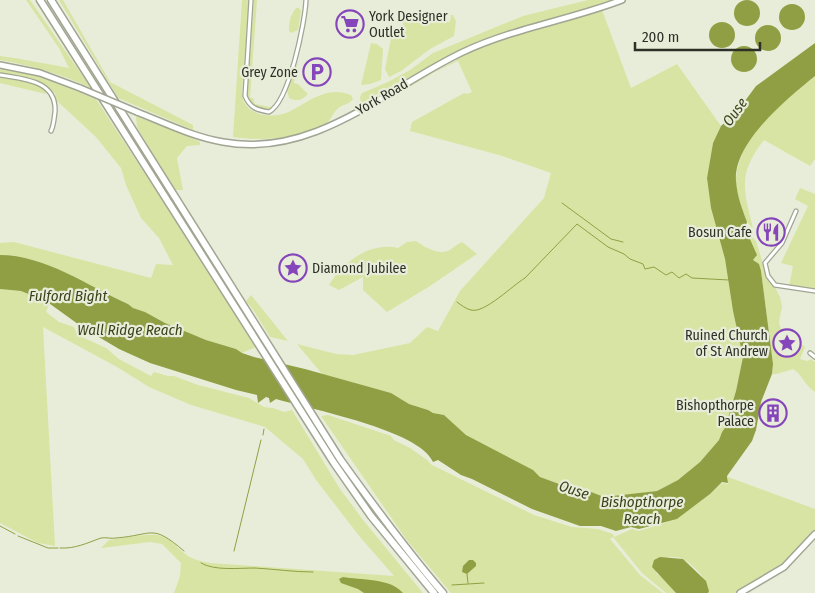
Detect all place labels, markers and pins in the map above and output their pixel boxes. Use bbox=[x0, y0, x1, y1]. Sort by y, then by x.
place label: York Designer Outlet bbox=[369, 8, 448, 41]
supermarket icon: York Designer Outlet bbox=[335, 9, 365, 39]
parking icon: Grey Zone bbox=[302, 57, 332, 87]
place label: Grey Zone bbox=[241, 64, 298, 81]
restaurant icon: Bosun Cafe bbox=[756, 217, 786, 247]
place label: Bosun Cafe bbox=[688, 224, 752, 241]
place icon: Diamond Jubilee bbox=[278, 253, 308, 283]
place label: Diamond Jubilee bbox=[312, 260, 406, 277]
place label: Ruined Church of St Andrew bbox=[685, 327, 768, 360]
place icon: Ruined Church of St Andrew bbox=[772, 328, 802, 358]
place label: Bishopthorpe Palace bbox=[676, 397, 754, 430]
building icon: Bishopthorpe Palace bbox=[758, 398, 788, 428]

